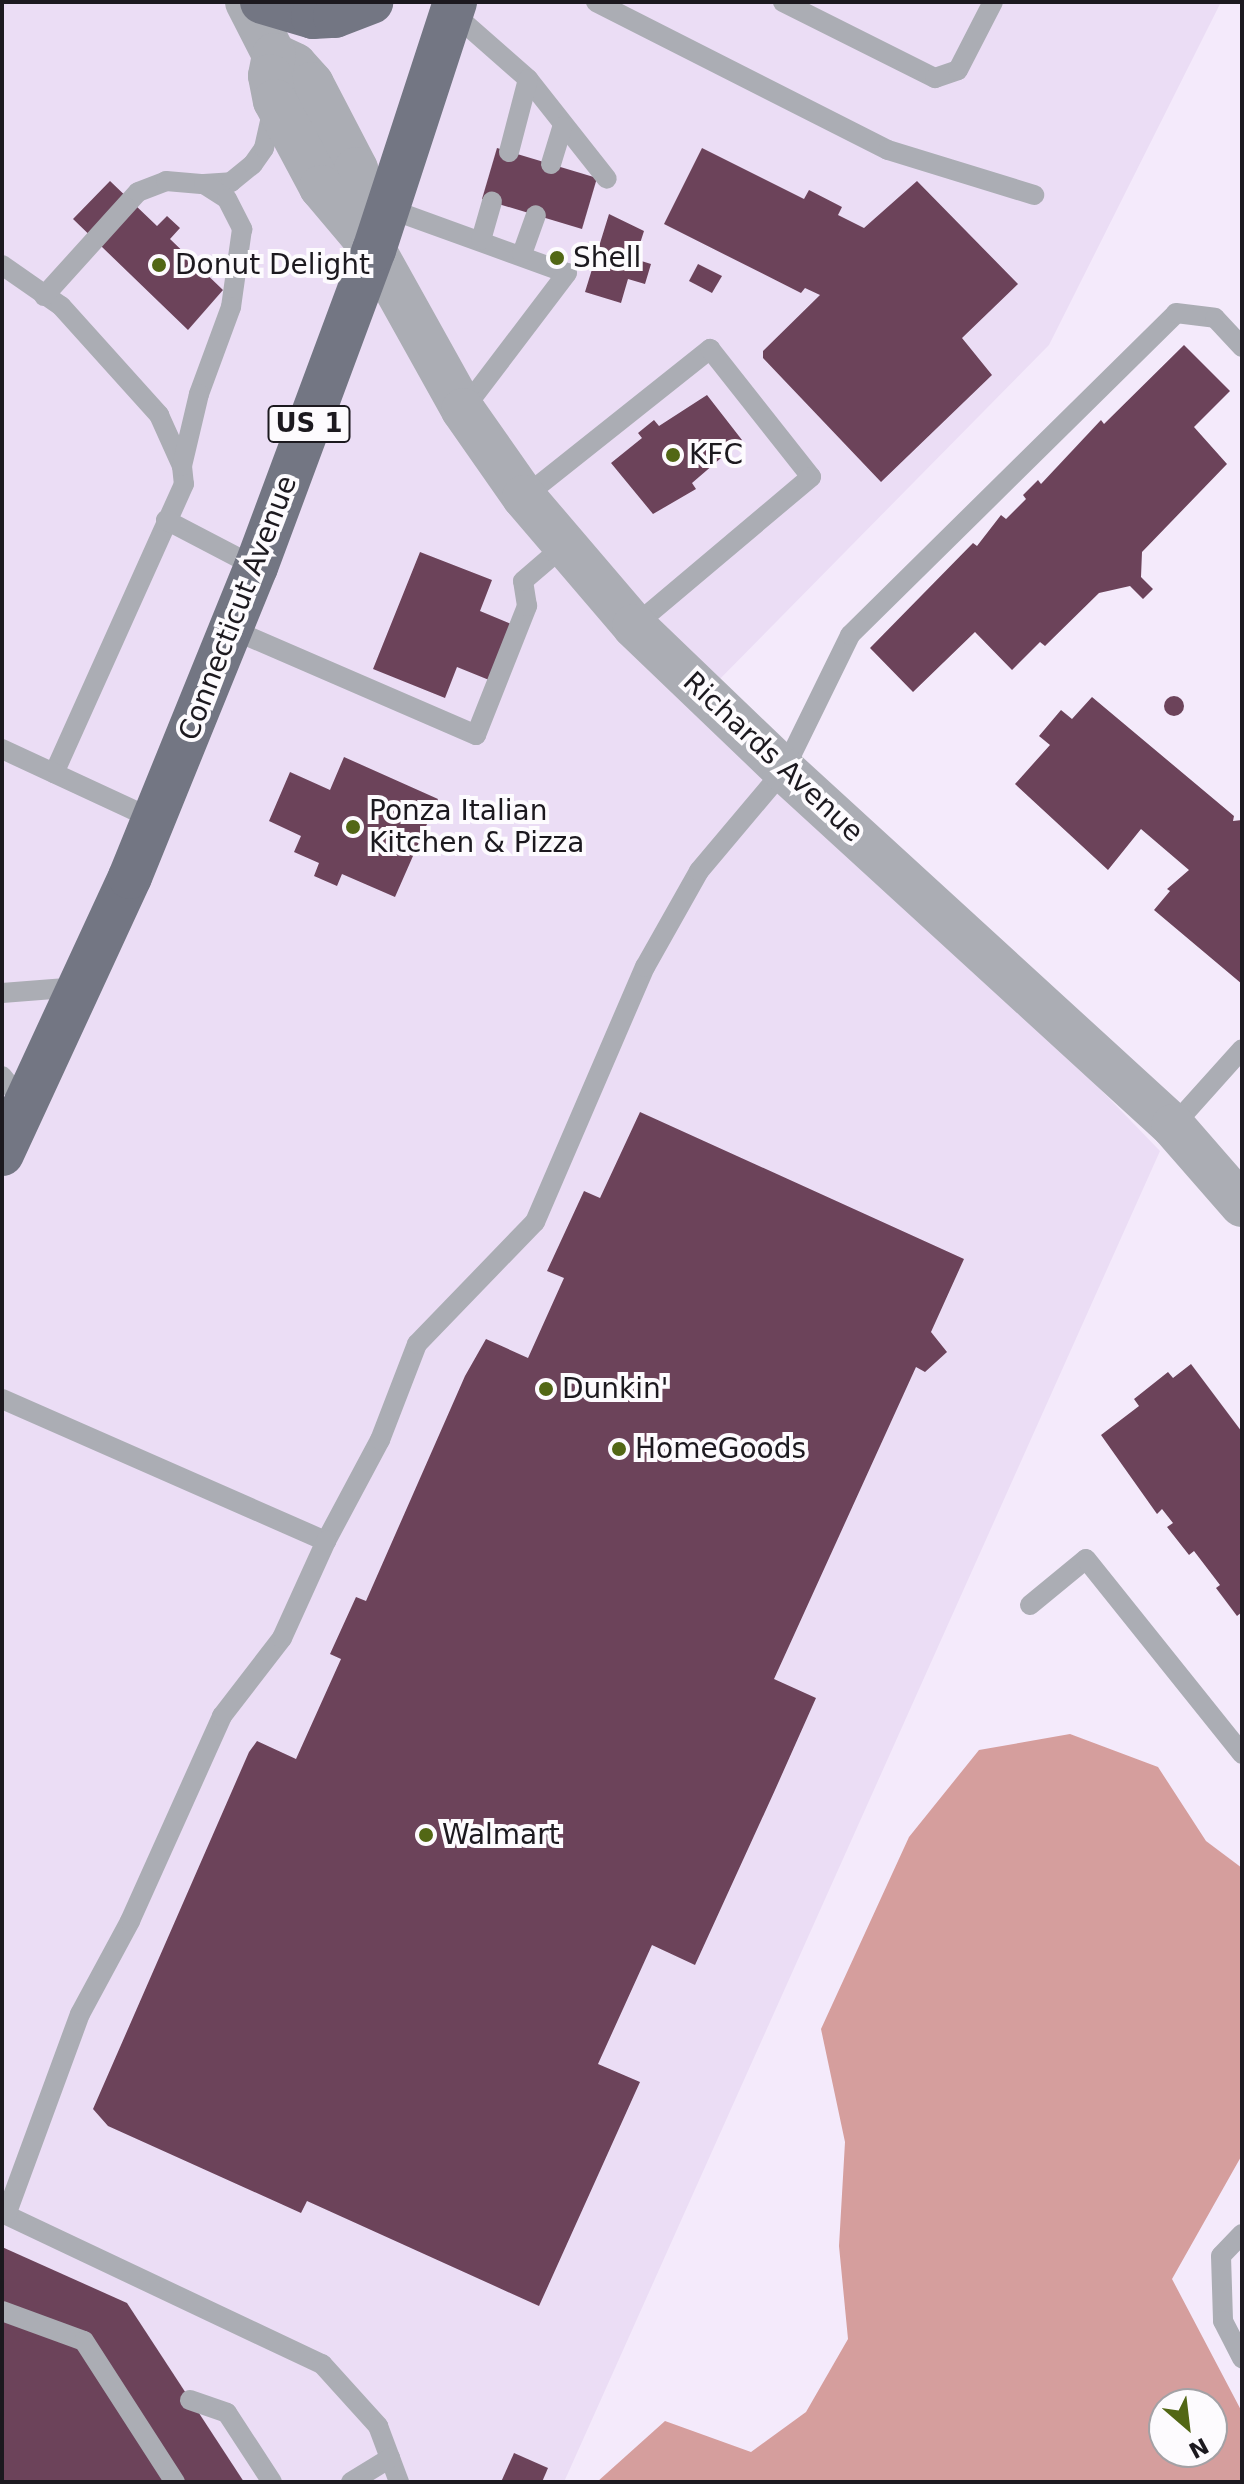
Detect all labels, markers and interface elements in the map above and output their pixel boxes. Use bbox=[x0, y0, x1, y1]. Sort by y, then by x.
place label: Shell bbox=[573, 241, 641, 275]
place label: Donut Delight bbox=[175, 248, 370, 282]
marker: Shell bbox=[548, 249, 566, 267]
marker: Donut Delight bbox=[150, 256, 168, 274]
road number: US 1 bbox=[267, 402, 351, 446]
place label: KFC bbox=[689, 438, 743, 472]
marker: KFC bbox=[664, 446, 682, 464]
street label: Connecticut Avenue bbox=[172, 471, 304, 745]
street label: Richards Avenue bbox=[676, 665, 870, 849]
place label: Ponza Italian Kitchen & Pizza bbox=[369, 794, 584, 860]
marker: Ponza Italian Kitchen & Pizza bbox=[344, 818, 362, 836]
place label: Dunkin' bbox=[562, 1372, 668, 1406]
marker: Dunkin' bbox=[537, 1380, 555, 1398]
place label: HomeGoods bbox=[635, 1432, 806, 1466]
marker: HomeGoods bbox=[610, 1440, 628, 1458]
place label: Walmart bbox=[442, 1818, 560, 1852]
marker: Walmart bbox=[417, 1826, 435, 1844]
north arrow bbox=[1148, 2388, 1228, 2468]
text: N bbox=[1185, 2433, 1213, 2463]

